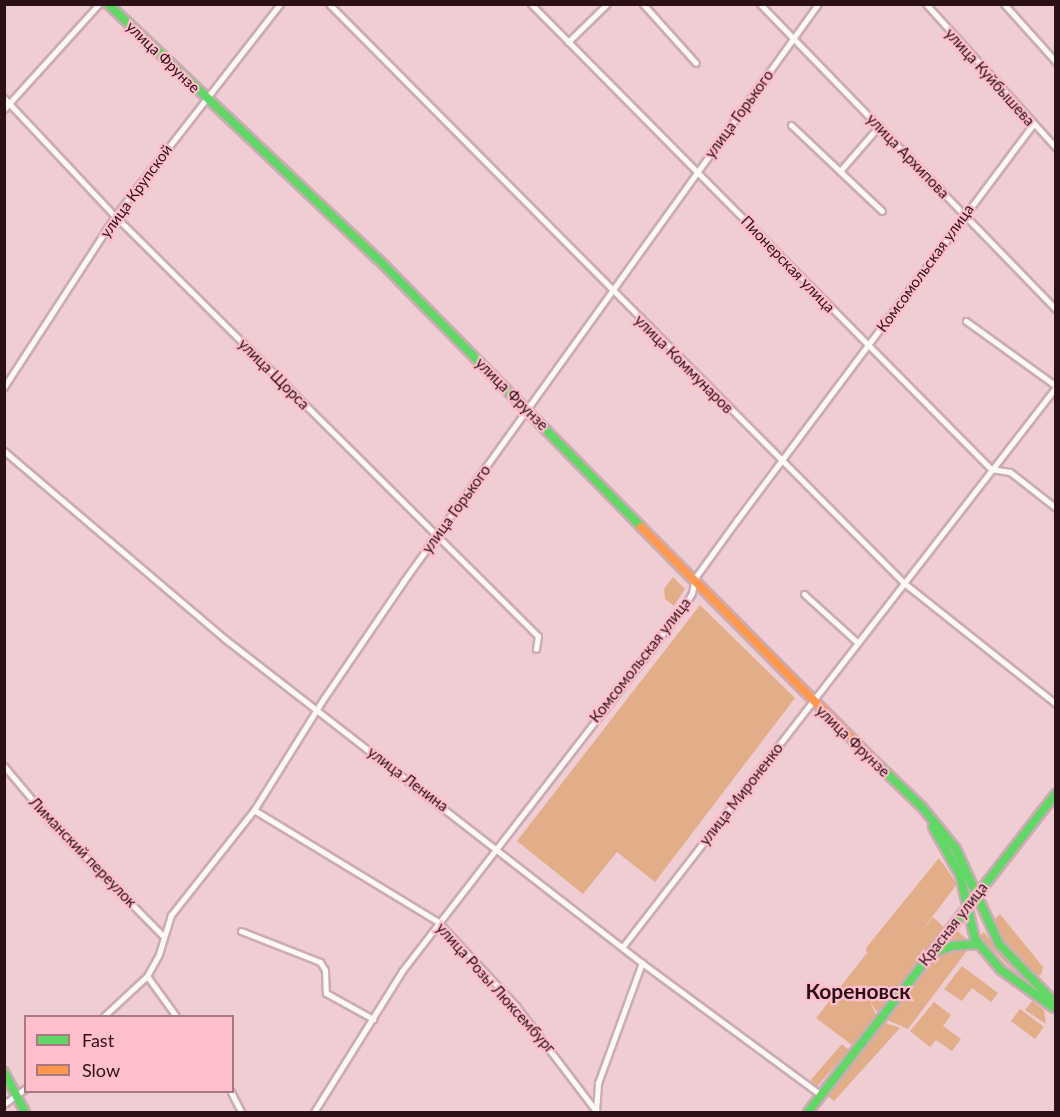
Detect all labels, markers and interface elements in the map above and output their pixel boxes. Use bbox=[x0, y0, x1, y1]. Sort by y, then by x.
street label: улица Фрунзе bbox=[122, 17, 204, 97]
street label: улица Куйбышева bbox=[941, 24, 1039, 130]
street label: улица Горького bbox=[701, 66, 777, 162]
street label: улица Архипова bbox=[863, 110, 953, 202]
street label: улица Крупской bbox=[96, 141, 176, 241]
street label: Комсомольская улица bbox=[873, 201, 977, 335]
street label: Пионерская улица bbox=[737, 212, 839, 316]
street label: улица Коммунаров bbox=[631, 311, 737, 417]
street label: улица Щорса bbox=[235, 335, 313, 413]
street label: улица Фрунзе bbox=[472, 354, 552, 434]
street label: улица Горького bbox=[418, 461, 494, 557]
street label: Комсомольская улица bbox=[586, 594, 694, 726]
street label: улица Фрунзе bbox=[812, 701, 894, 781]
street label: улица Мироненко bbox=[695, 739, 787, 849]
street label: улица Ленина bbox=[364, 743, 452, 815]
street label: Лиманский переулок bbox=[26, 793, 140, 911]
street label: Красная улица bbox=[915, 879, 991, 969]
street label: улица Розы Люксембург bbox=[433, 919, 559, 1057]
district label: Кореновск bbox=[805, 978, 911, 1004]
legend bbox=[24, 1015, 234, 1093]
text: Fast bbox=[82, 1029, 114, 1051]
text: Slow bbox=[82, 1059, 120, 1081]

